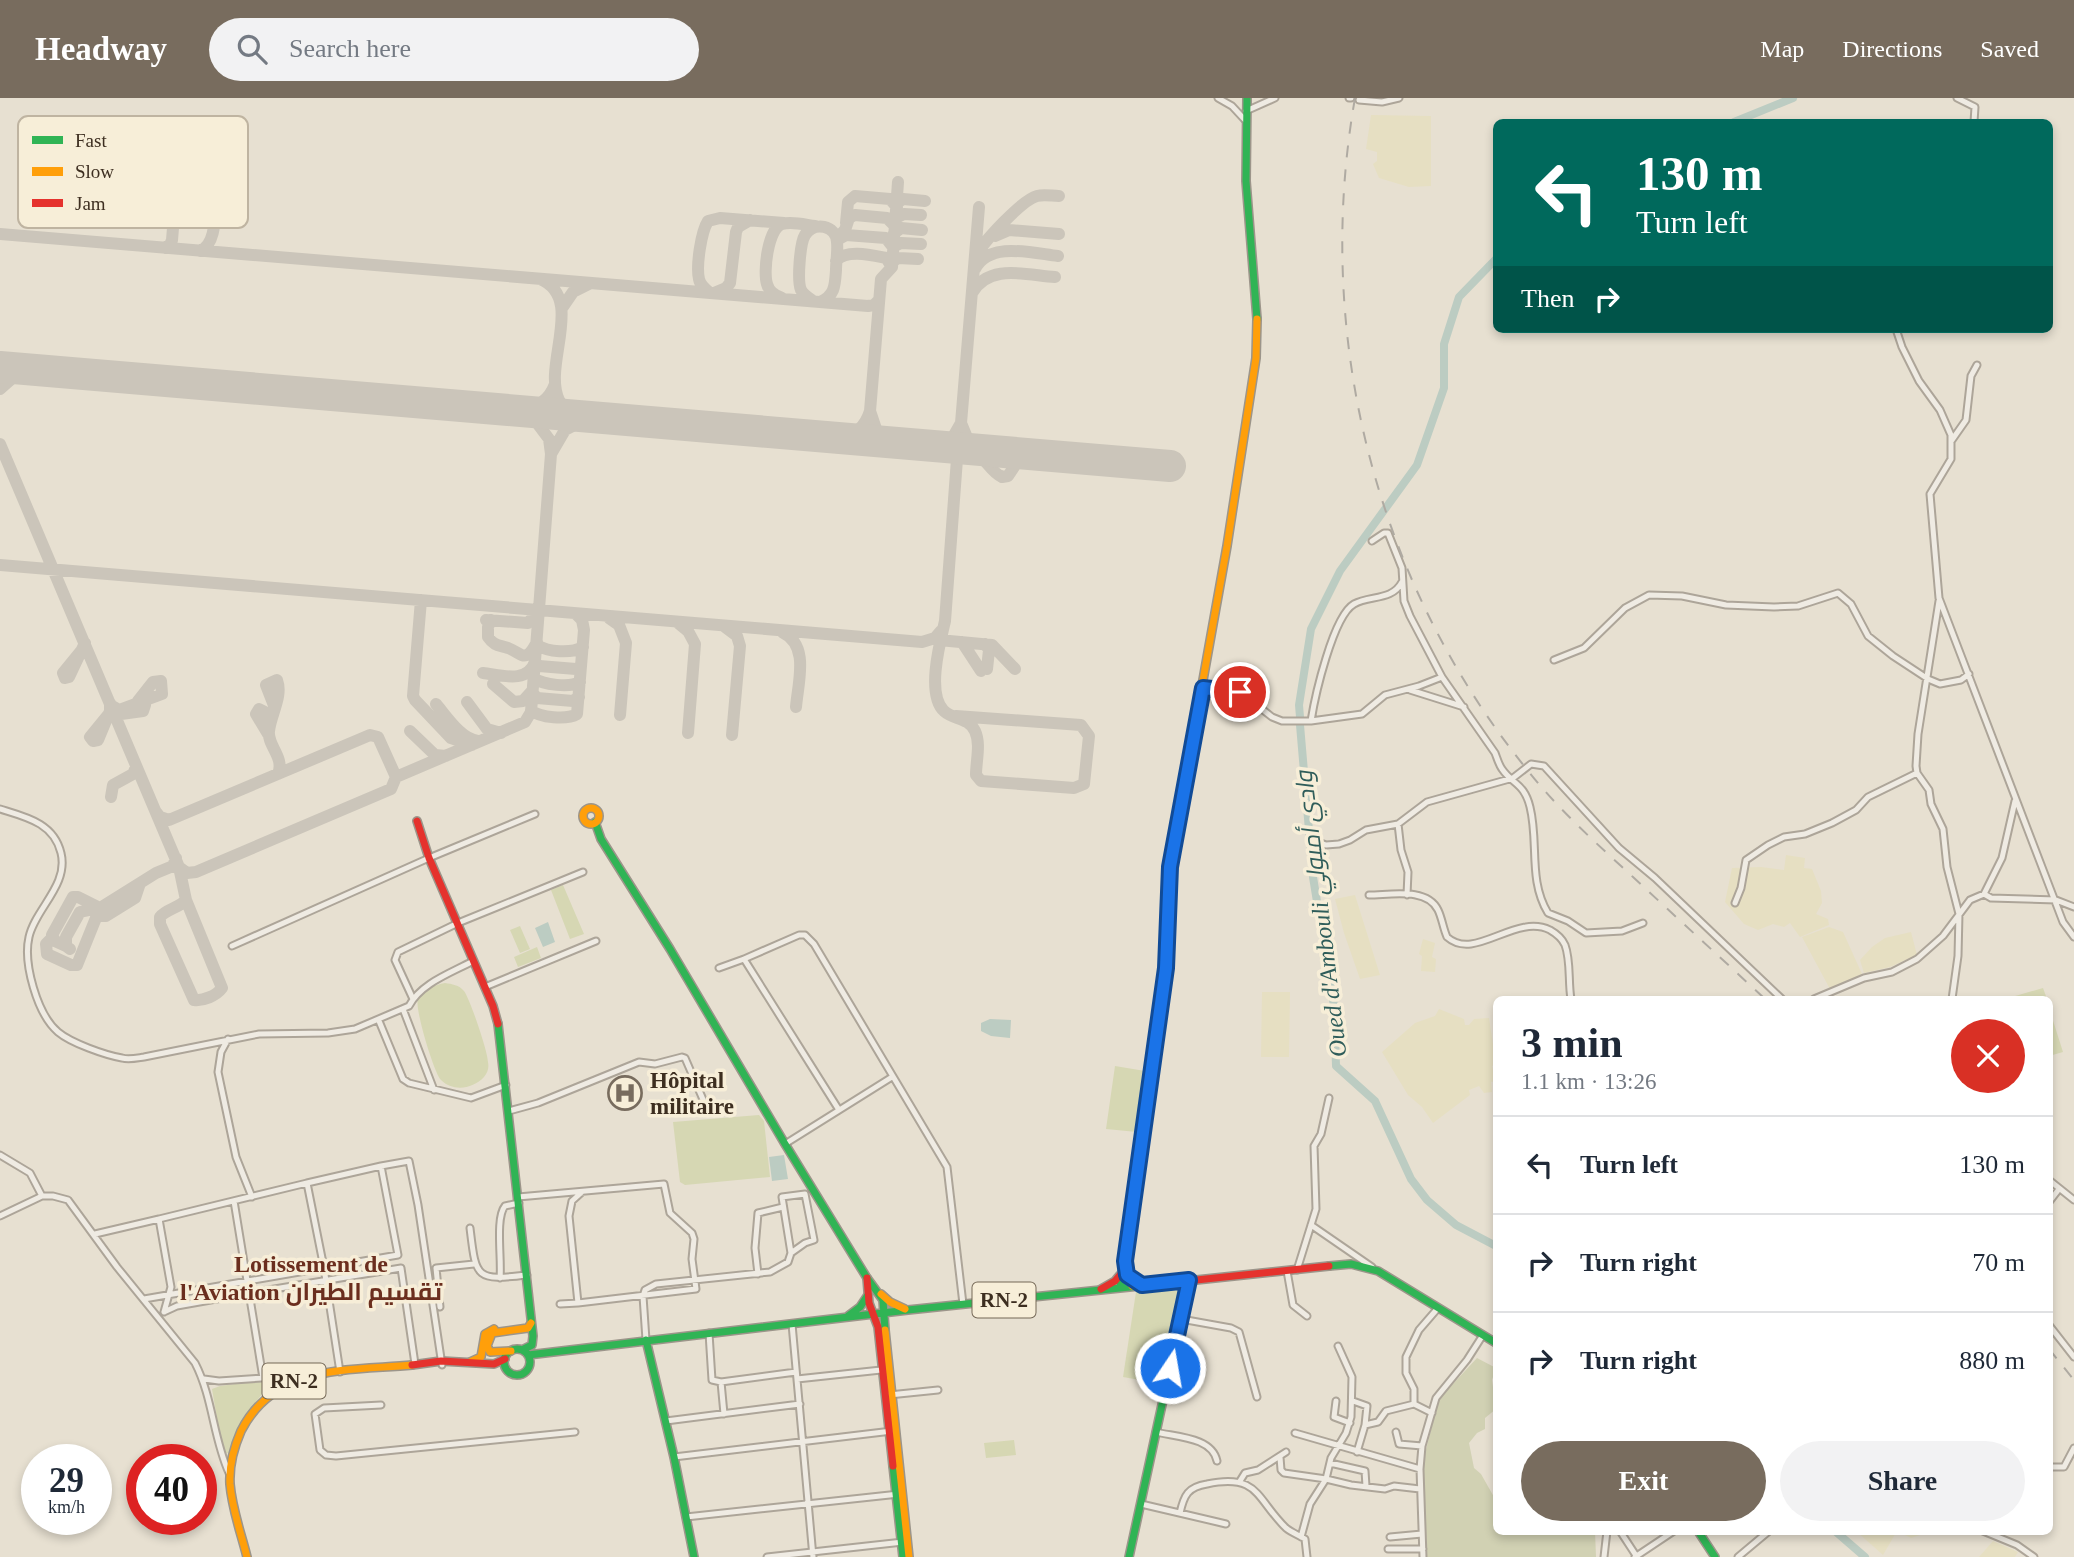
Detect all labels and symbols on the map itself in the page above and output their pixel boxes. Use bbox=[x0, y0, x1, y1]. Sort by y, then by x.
legend bbox=[18, 116, 248, 228]
text: Fast bbox=[75, 130, 107, 151]
text: Slow bbox=[75, 161, 114, 182]
text: Jam bbox=[75, 193, 106, 214]
pin bbox=[1210, 662, 1270, 722]
water label: Oued d'Ambouli وادي أمبولي bbox=[1287, 767, 1357, 1059]
place label: Hôpital militaire bbox=[650, 1068, 734, 1119]
hospital icon: Hôpital militaire bbox=[606, 1074, 644, 1112]
district label: Lotissement de l'Aviation تقسيم الطيران bbox=[180, 1251, 443, 1308]
road number: RN-2 bbox=[972, 1282, 1036, 1318]
position arrow bbox=[1133, 1331, 1207, 1405]
road number: RN-2 bbox=[262, 1364, 326, 1398]
speed limit sign: 40 bbox=[126, 1444, 217, 1535]

